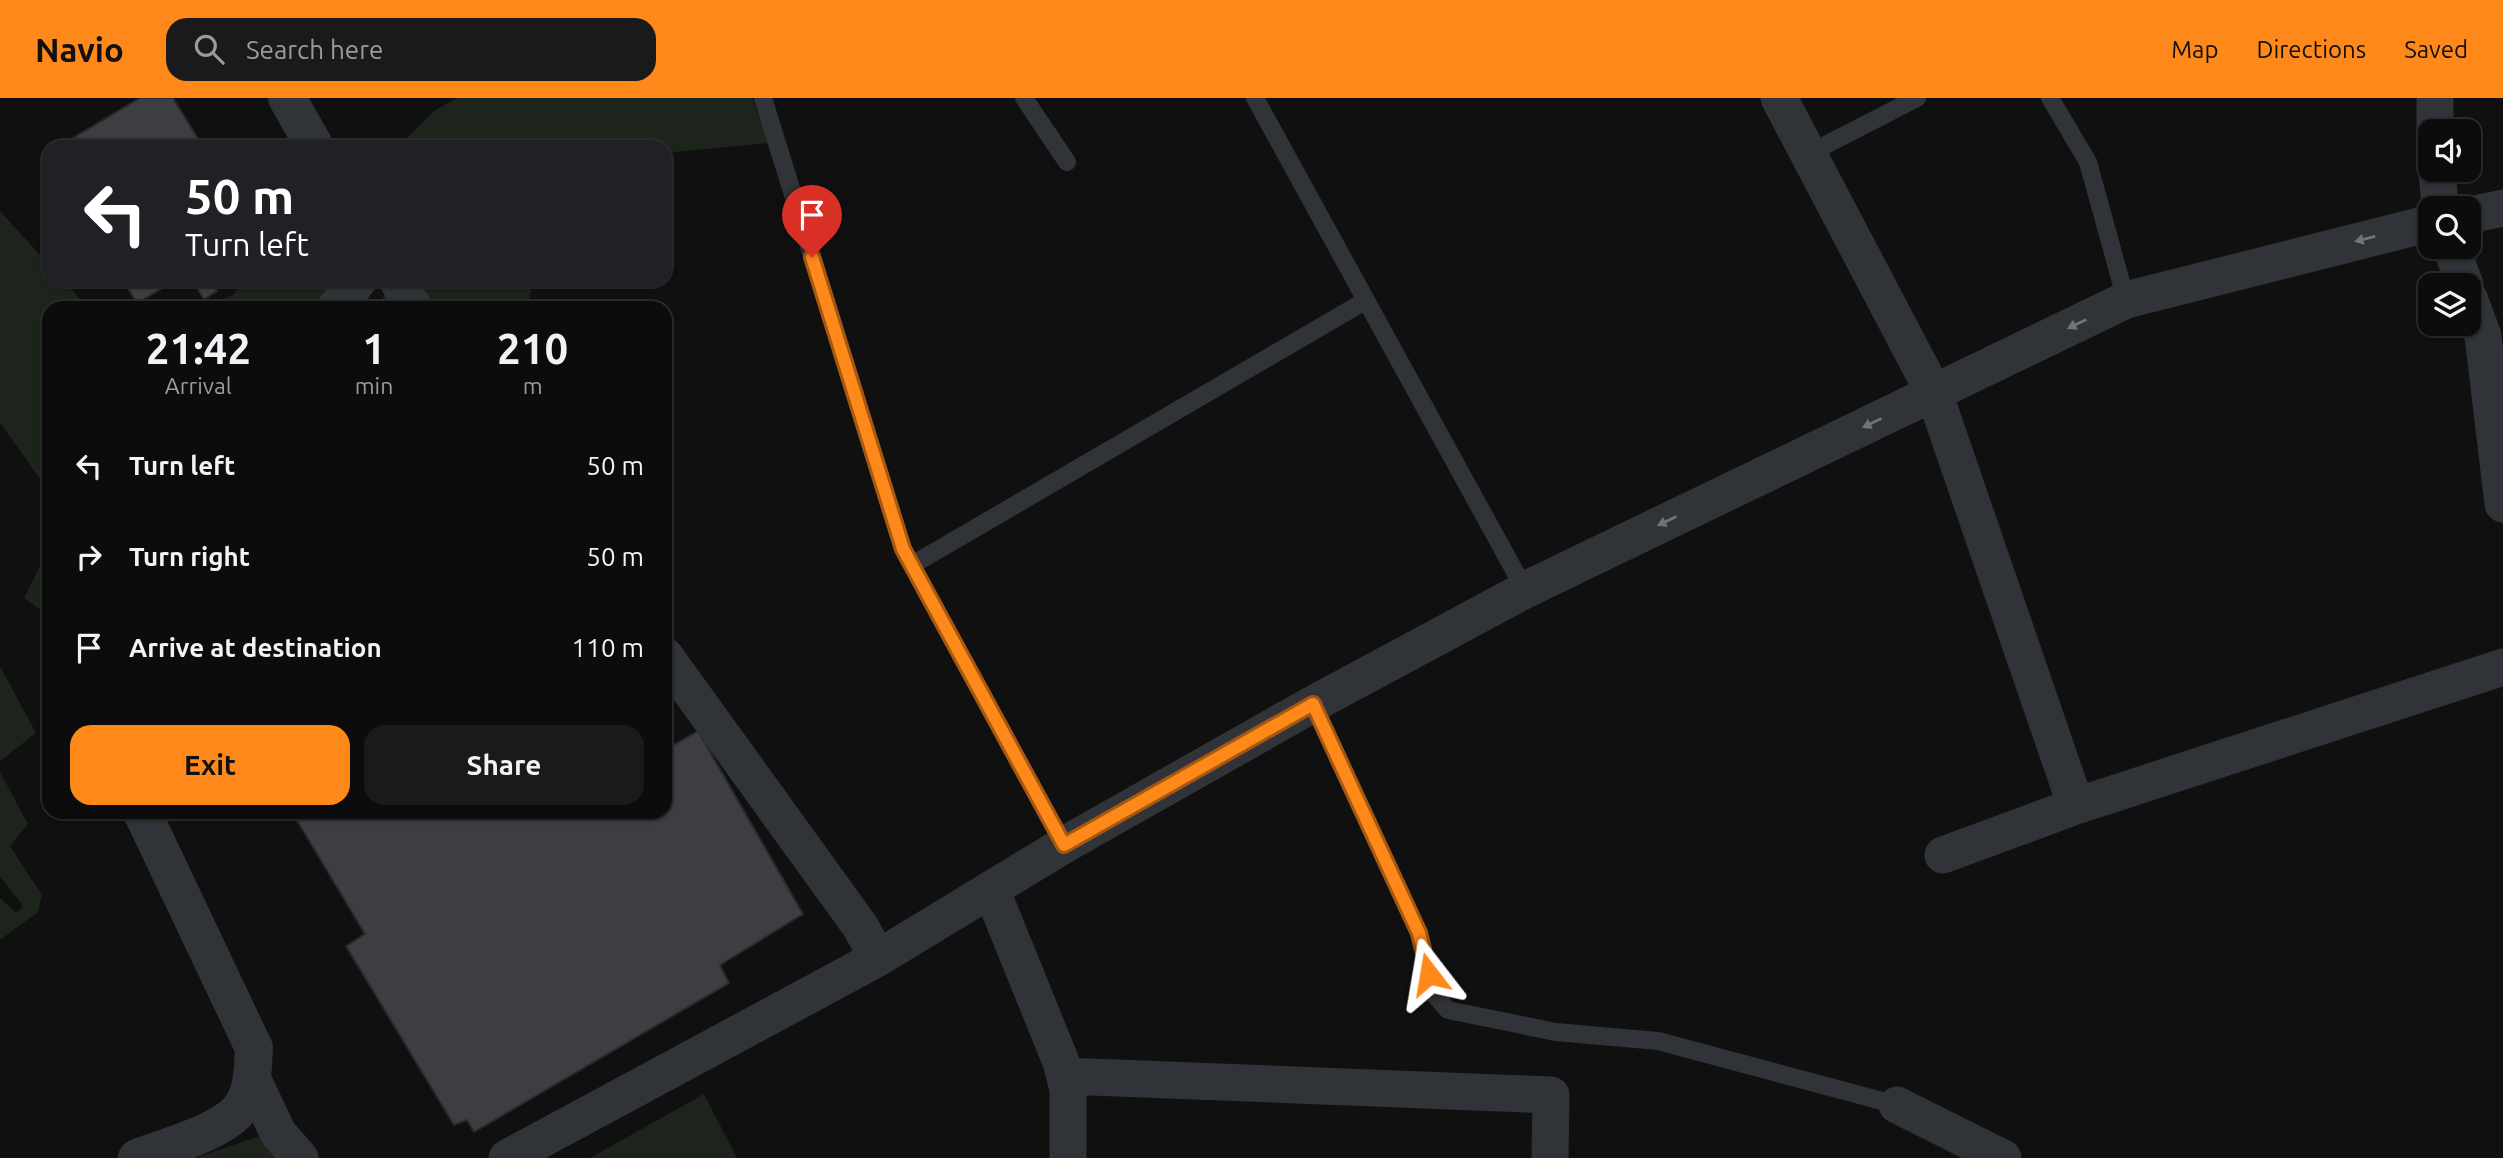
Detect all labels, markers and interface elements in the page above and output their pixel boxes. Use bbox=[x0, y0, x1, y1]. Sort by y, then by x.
search box bbox=[166, 18, 656, 81]
icon: search bbox=[190, 30, 228, 68]
text: Navio bbox=[35, 31, 124, 68]
text: Search here bbox=[246, 35, 383, 64]
text: Map bbox=[2171, 36, 2218, 63]
text: Directions bbox=[2256, 36, 2366, 63]
text: Saved bbox=[2404, 36, 2468, 63]
map controls bbox=[2418, 119, 2481, 336]
button: sound bbox=[2418, 119, 2481, 182]
icon: left bbox=[70, 168, 161, 259]
text: 50 m bbox=[185, 168, 294, 223]
pin bbox=[782, 185, 842, 257]
icon: arrive bbox=[793, 196, 831, 234]
button: search bbox=[2418, 196, 2481, 259]
text: Turn left bbox=[185, 226, 309, 262]
one-way arrow bbox=[2353, 234, 2375, 245]
button: layers bbox=[2418, 273, 2481, 336]
one-way arrow bbox=[2067, 318, 2087, 329]
text: 21:42 bbox=[146, 325, 251, 372]
text: 1 bbox=[362, 325, 386, 372]
text: 210 bbox=[497, 325, 568, 372]
text: Arrival bbox=[165, 373, 232, 398]
text: min bbox=[355, 373, 393, 398]
text: m bbox=[523, 373, 543, 398]
one-way arrow bbox=[1862, 417, 1882, 428]
icon: left bbox=[70, 447, 108, 485]
text: Turn left bbox=[129, 451, 235, 480]
text: 50 m bbox=[586, 451, 644, 480]
one-way arrow bbox=[1657, 516, 1677, 527]
icon: right bbox=[70, 538, 108, 576]
text: Turn right bbox=[129, 542, 250, 571]
text: 50 m bbox=[586, 542, 644, 571]
icon: arrive bbox=[70, 629, 108, 667]
text: Arrive at destination bbox=[129, 633, 382, 662]
text: 110 m bbox=[572, 633, 644, 662]
button: Exit bbox=[70, 725, 350, 805]
button: Share bbox=[364, 725, 644, 805]
position arrow bbox=[1392, 937, 1466, 1011]

